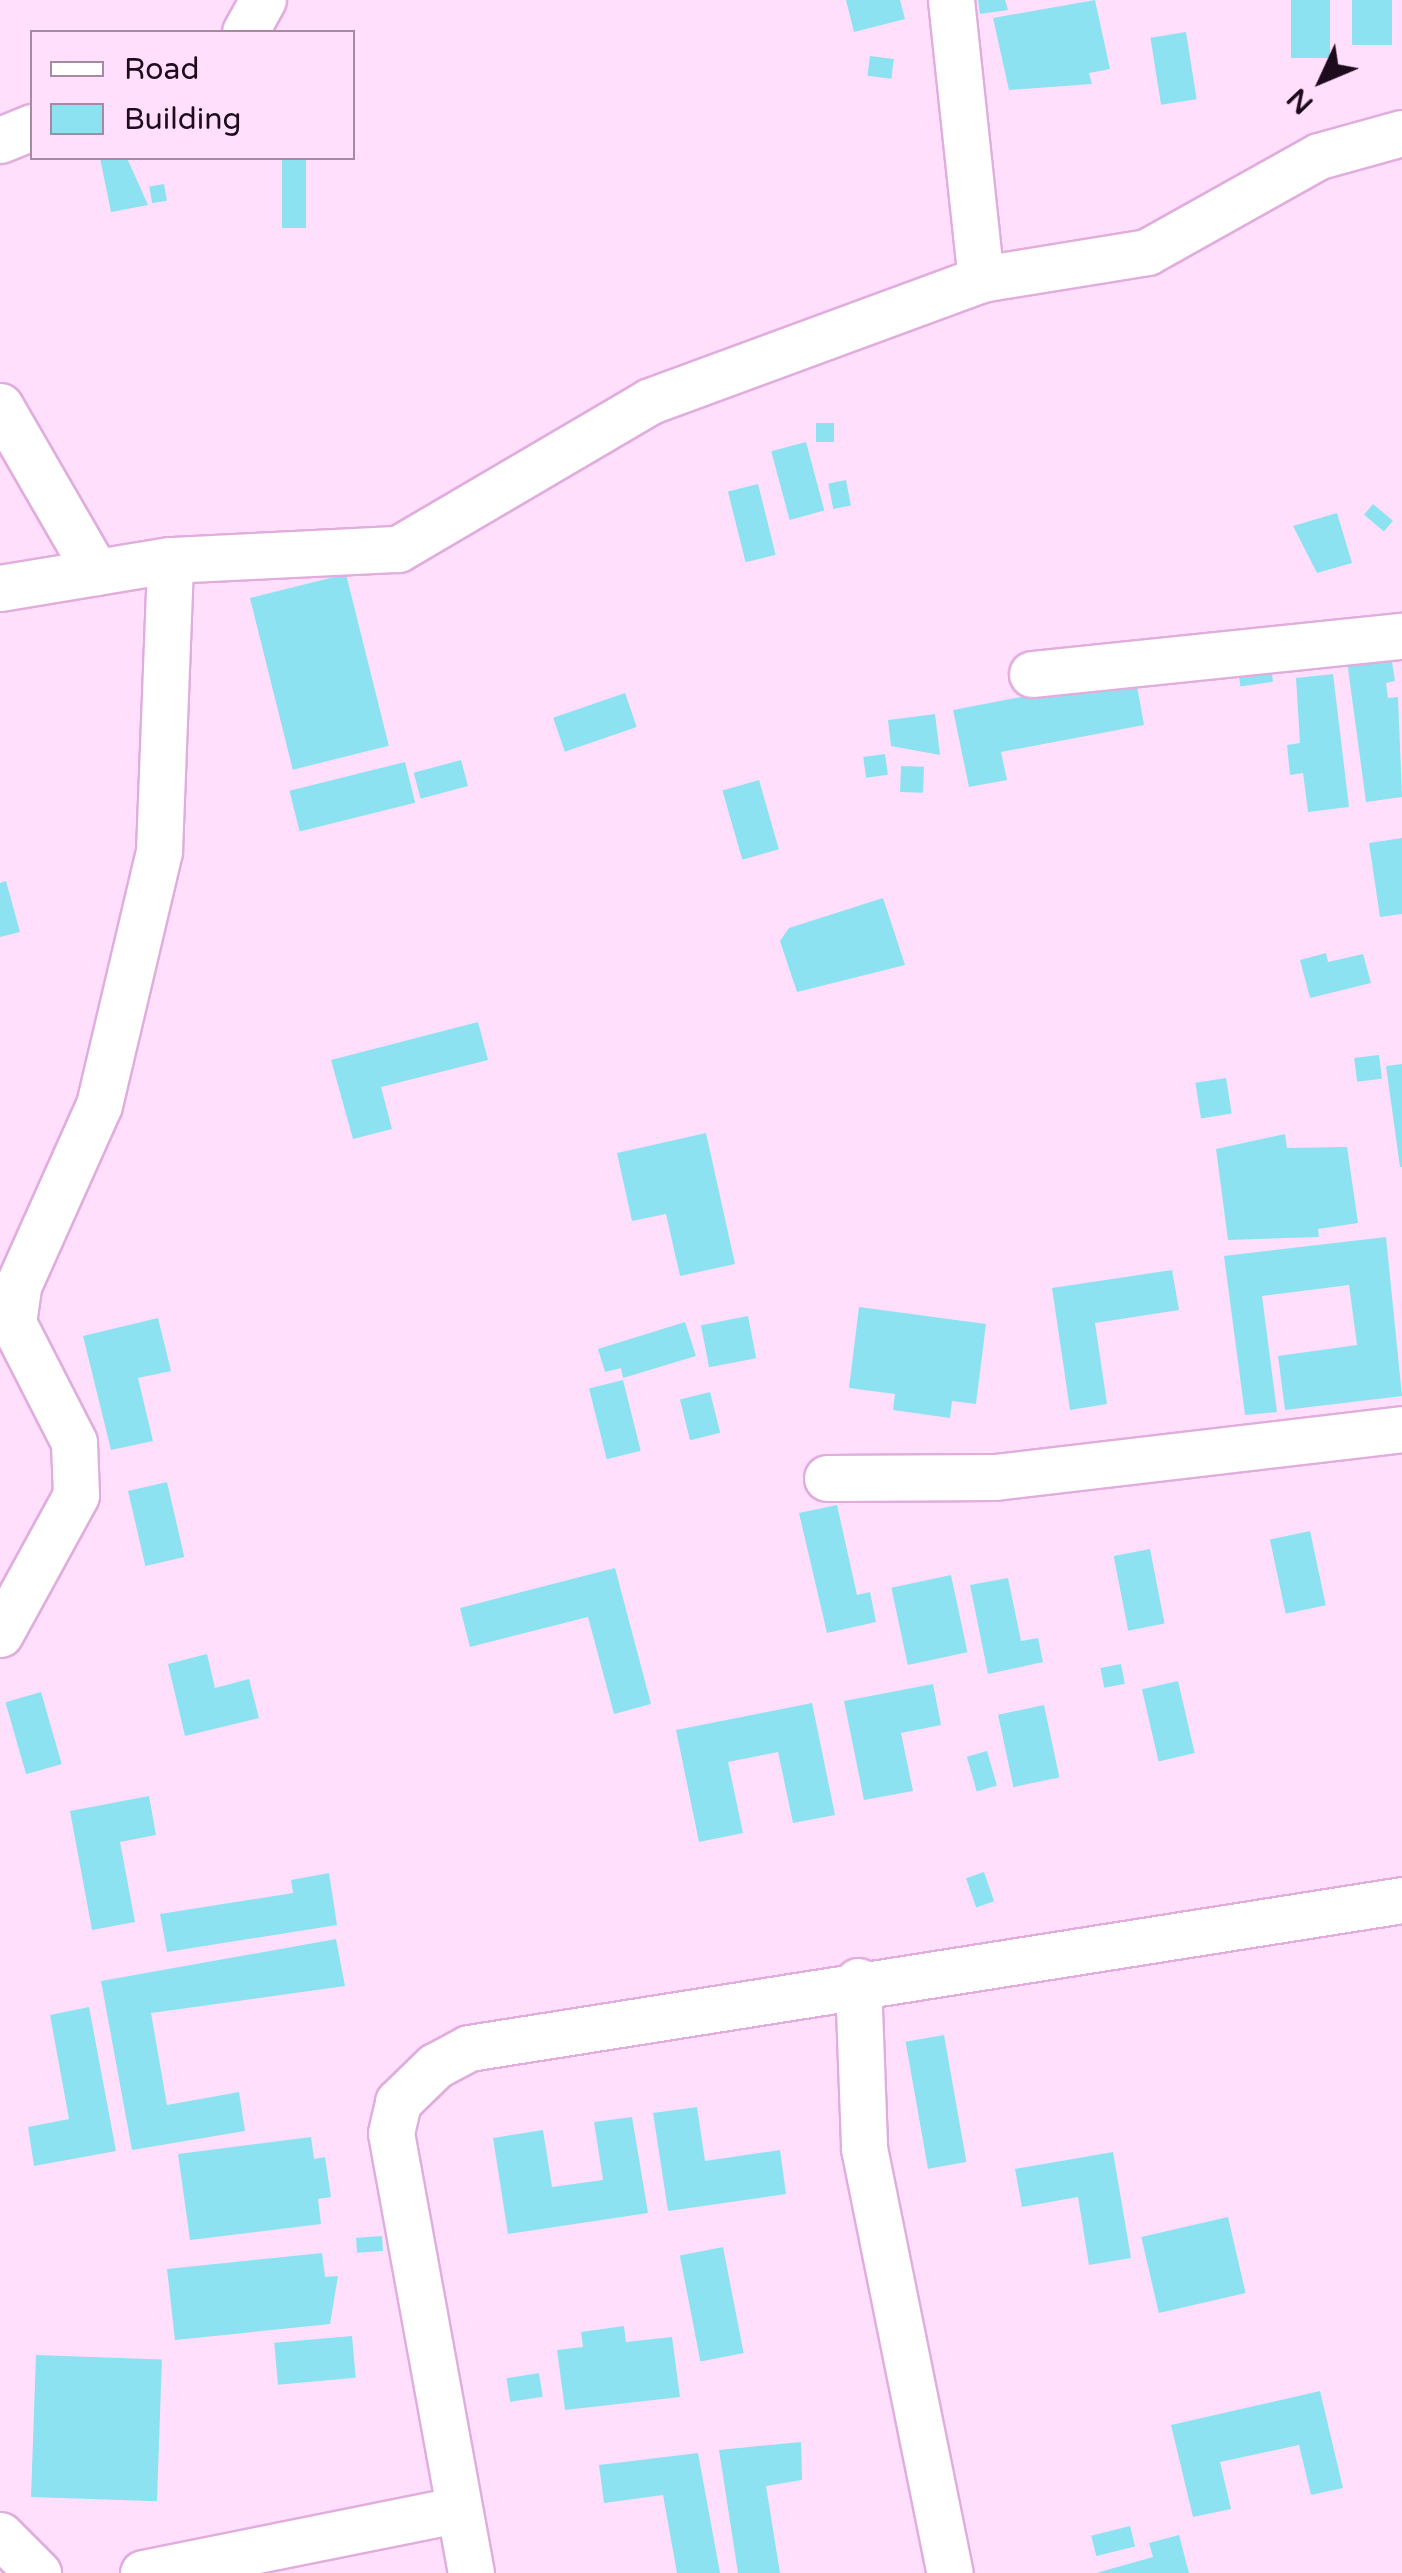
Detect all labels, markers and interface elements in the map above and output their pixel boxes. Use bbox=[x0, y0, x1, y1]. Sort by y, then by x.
legend bbox=[30, 30, 355, 160]
north arrow bbox=[1272, 30, 1372, 130]
text: Road bbox=[124, 51, 199, 88]
text: N bbox=[1280, 81, 1320, 121]
text: Building bbox=[124, 101, 241, 138]

